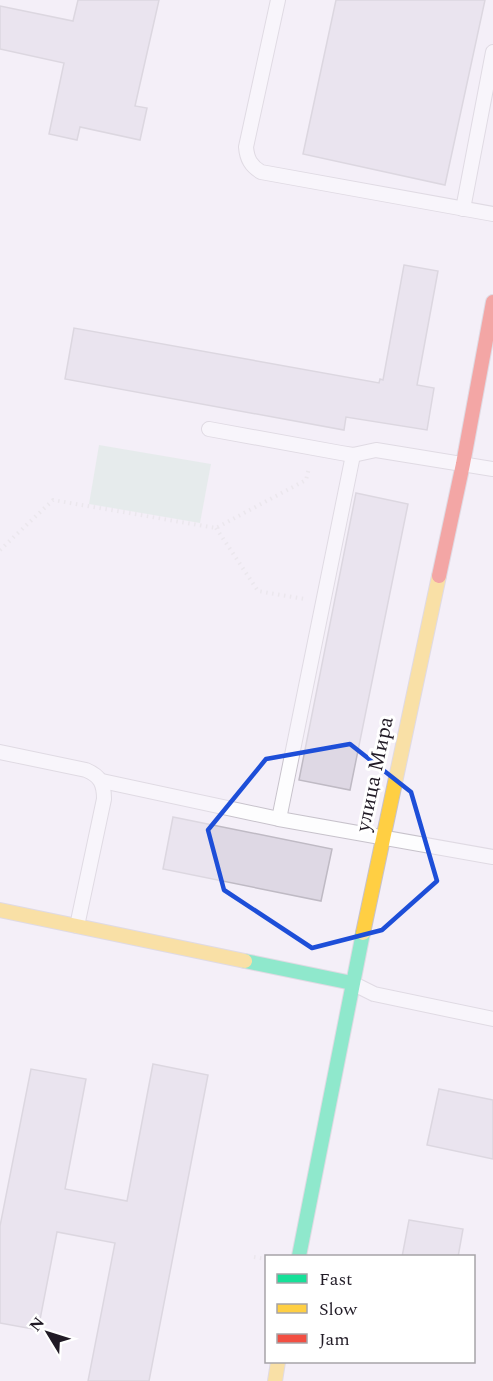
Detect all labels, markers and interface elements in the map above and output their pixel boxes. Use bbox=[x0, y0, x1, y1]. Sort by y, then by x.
street label: улица Мира bbox=[347, 713, 403, 836]
legend bbox=[265, 1255, 475, 1363]
text: Fast bbox=[319, 1266, 352, 1293]
text: Slow bbox=[319, 1296, 358, 1323]
north arrow bbox=[18, 1303, 78, 1363]
text: N bbox=[23, 1312, 50, 1337]
text: Jam bbox=[319, 1326, 350, 1353]

